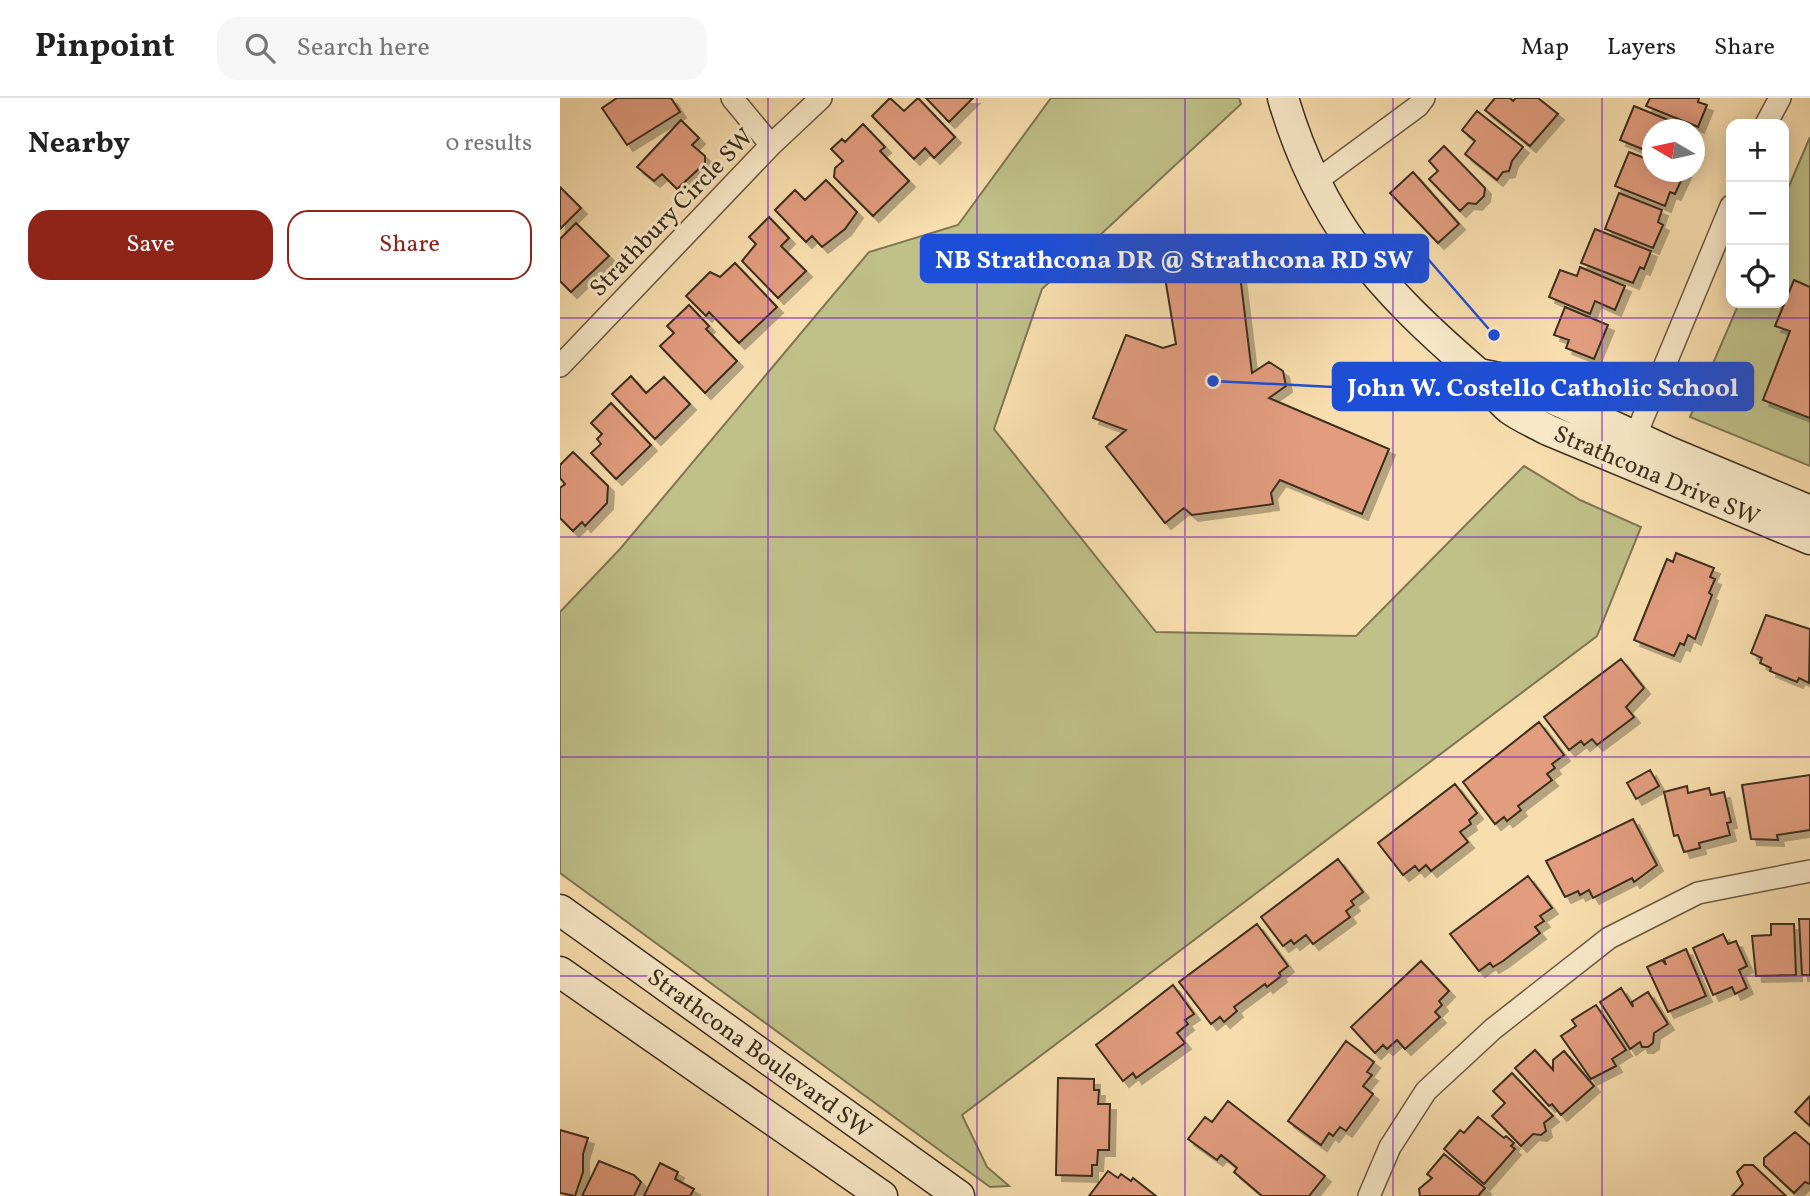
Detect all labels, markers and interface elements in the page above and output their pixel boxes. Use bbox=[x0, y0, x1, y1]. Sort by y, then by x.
search box bbox=[217, 17, 707, 80]
text: Pinpoint bbox=[35, 25, 175, 71]
icon: search bbox=[241, 29, 279, 67]
text: Search here bbox=[297, 30, 430, 66]
text: Map bbox=[1521, 31, 1569, 65]
text: Layers bbox=[1607, 31, 1676, 65]
text: Share bbox=[1714, 31, 1775, 65]
north arrow bbox=[1642, 119, 1705, 182]
map controls bbox=[1726, 119, 1789, 308]
button: + bbox=[1726, 119, 1789, 182]
street label: Strathbury Circle SW bbox=[583, 121, 762, 305]
text: Nearby bbox=[28, 123, 130, 165]
text: 0 results bbox=[445, 128, 532, 160]
button: − bbox=[1726, 182, 1789, 245]
button: Save bbox=[28, 210, 273, 280]
button: Share bbox=[287, 210, 532, 280]
callout: NB Strathcona DR @ Strathcona RD SW bbox=[921, 235, 1428, 282]
text: NB Strathcona DR @ Strathcona RD SW bbox=[935, 243, 1413, 279]
button: locate bbox=[1726, 245, 1789, 308]
callout: John W. Costello Catholic School bbox=[1333, 363, 1753, 410]
text: John W. Costello Catholic School bbox=[1346, 371, 1739, 407]
street label: Strathcona Drive SW bbox=[1548, 418, 1765, 536]
street label: Strathcona Boulevard SW bbox=[640, 961, 878, 1148]

